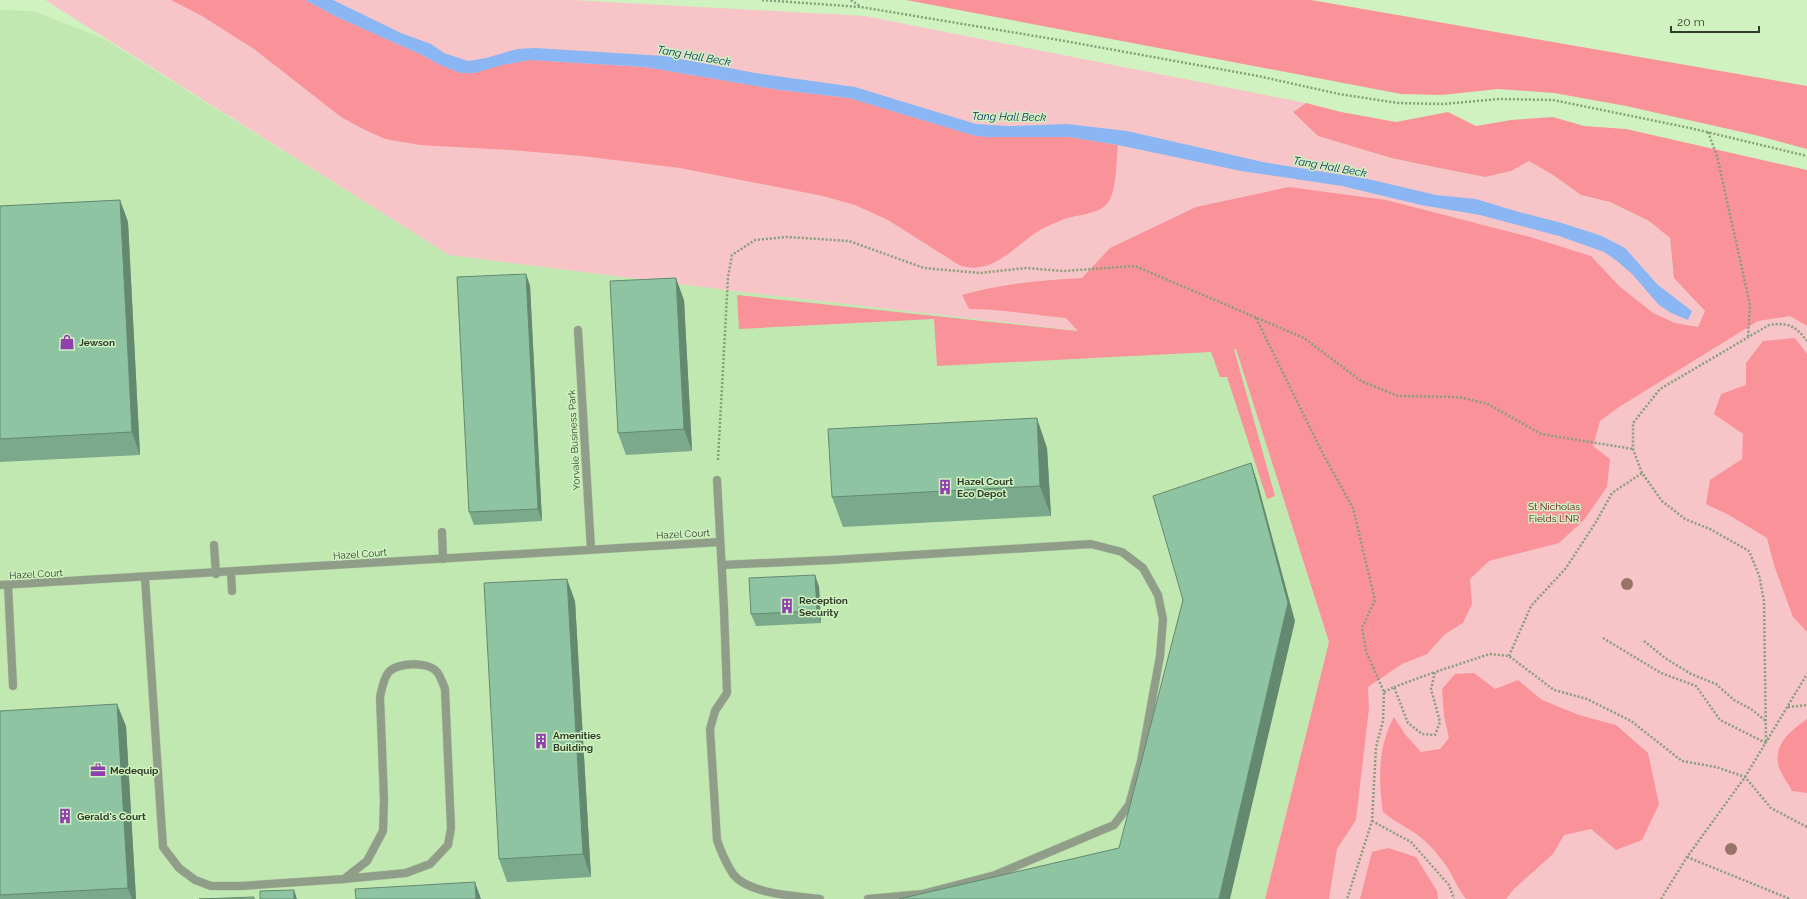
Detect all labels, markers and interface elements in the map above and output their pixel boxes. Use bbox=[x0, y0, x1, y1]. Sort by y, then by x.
scale bar bbox=[1671, 8, 1759, 34]
text: 20 m bbox=[1677, 15, 1705, 29]
water label: Tang Hall Beck bbox=[656, 43, 732, 69]
water label: Tang Hall Beck bbox=[972, 110, 1046, 124]
water label: Tang Hall Beck bbox=[1292, 154, 1368, 180]
shop icon: Jewson bbox=[58, 333, 76, 351]
place label: Jewson bbox=[79, 337, 115, 348]
street label: Yorvale Business Park bbox=[566, 389, 582, 491]
place label: Hazel Court Eco Depot bbox=[957, 476, 1013, 499]
building icon: Hazel Court Eco Depot bbox=[936, 478, 954, 496]
park label: St Nicholas Fields LNR bbox=[1528, 501, 1580, 524]
street label: Hazel Court bbox=[656, 527, 711, 541]
street label: Hazel Court bbox=[333, 547, 388, 561]
street label: Hazel Court bbox=[9, 567, 64, 581]
place label: Reception Security bbox=[799, 595, 848, 618]
building icon: Reception Security bbox=[778, 597, 796, 615]
place label: Amenities Building bbox=[553, 730, 601, 753]
building icon: Amenities Building bbox=[532, 732, 550, 750]
office icon: Medequip bbox=[89, 761, 107, 779]
place label: Medequip bbox=[110, 765, 159, 776]
building icon: Gerald's Court bbox=[56, 807, 74, 825]
place label: Gerald's Court bbox=[77, 811, 146, 822]

